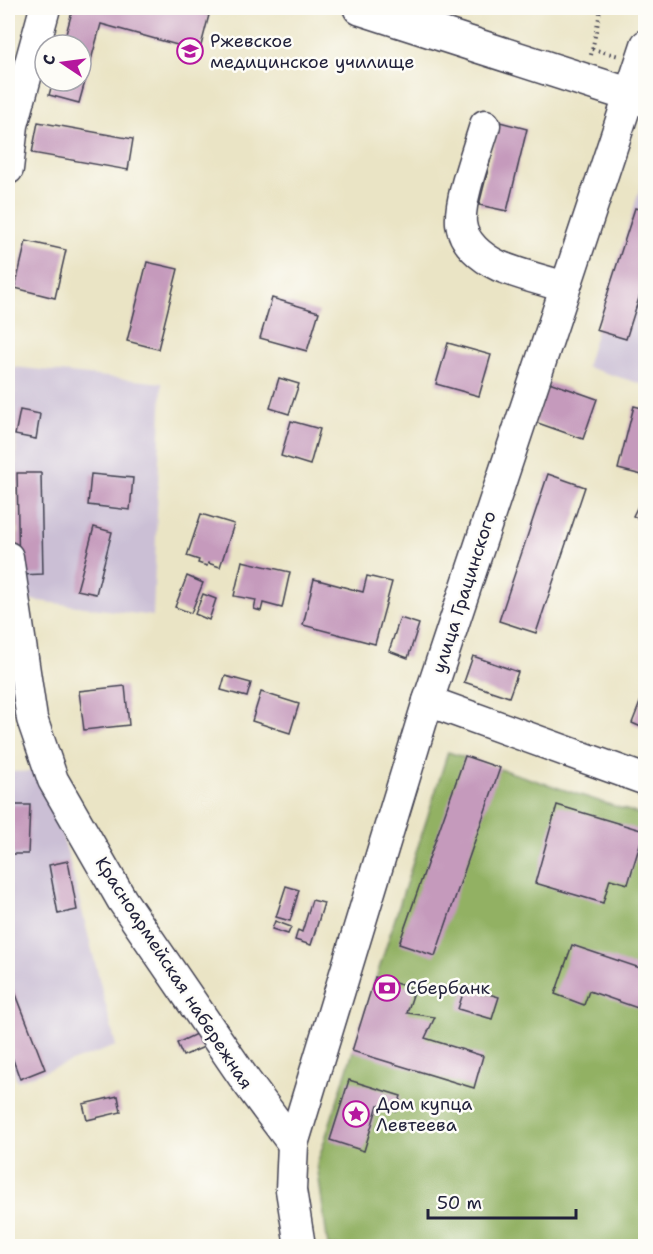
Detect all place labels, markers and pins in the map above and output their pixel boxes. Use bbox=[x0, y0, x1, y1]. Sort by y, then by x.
place label: Ржевское медицинское училище bbox=[210, 29, 415, 74]
school or university icon: Ржевское медицинское училище bbox=[175, 36, 205, 66]
bank icon: Сбербанк bbox=[372, 973, 402, 1003]
place label: Сбербанк bbox=[406, 976, 490, 1000]
place label: Дом купца Левтеева bbox=[376, 1092, 472, 1137]
place icon: Дом купца Левтеева bbox=[341, 1099, 371, 1129]

